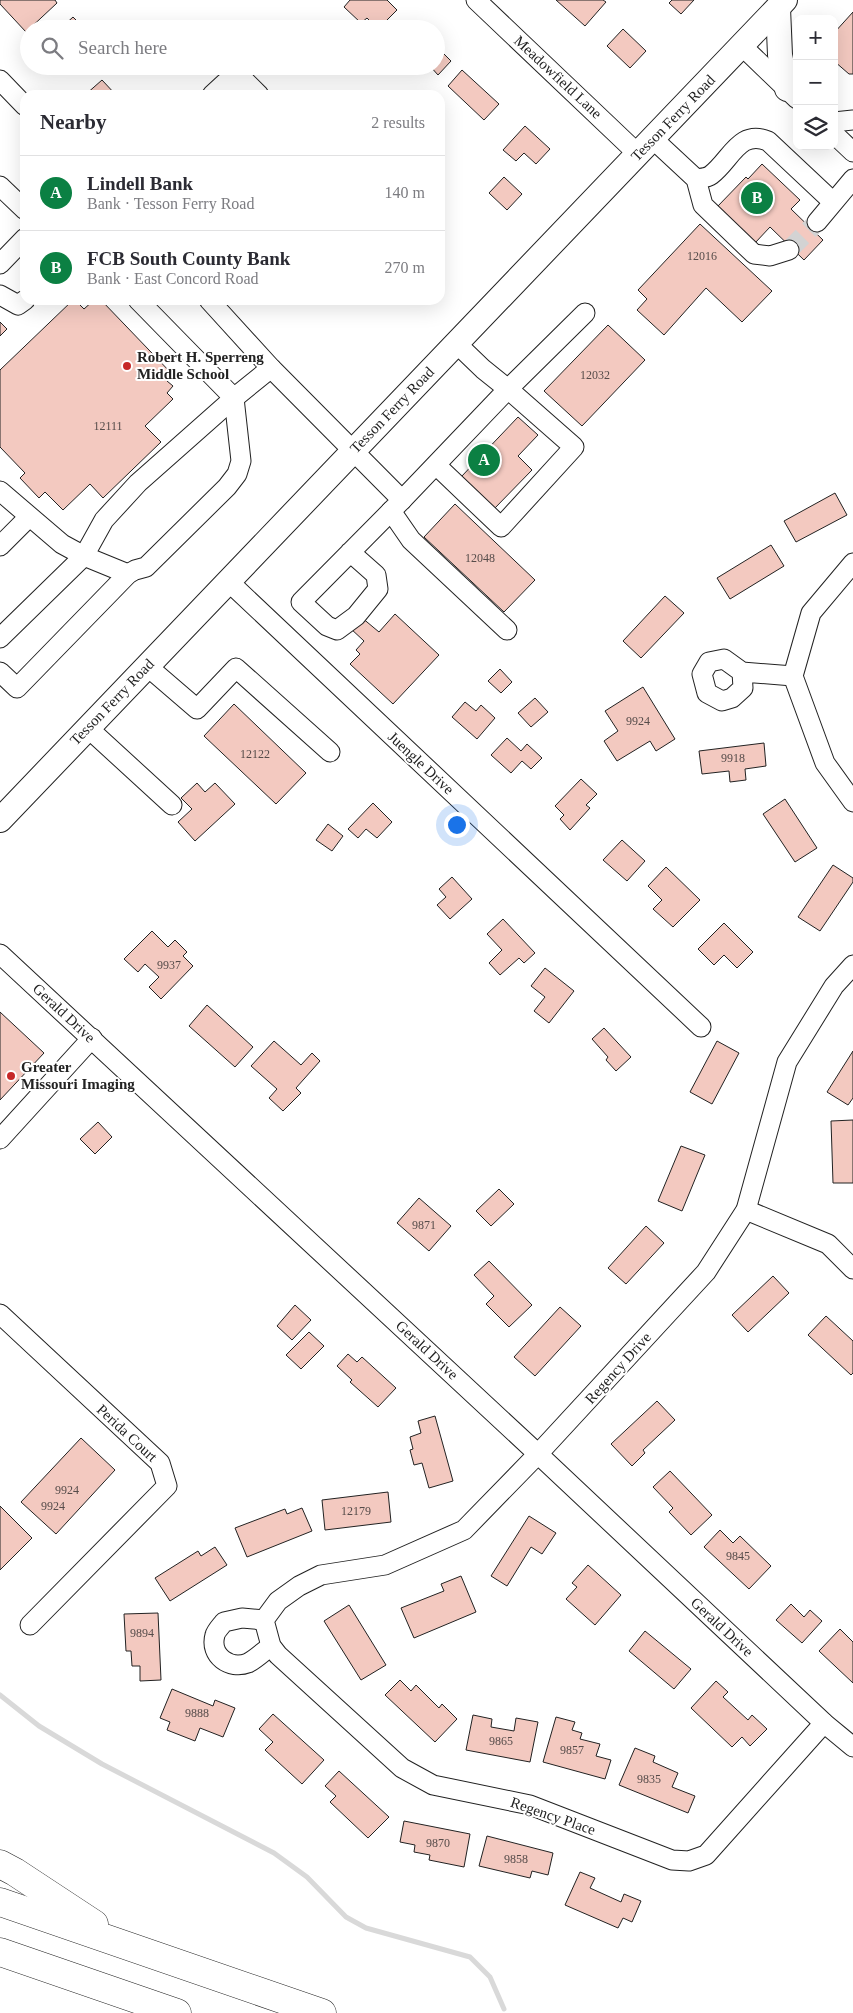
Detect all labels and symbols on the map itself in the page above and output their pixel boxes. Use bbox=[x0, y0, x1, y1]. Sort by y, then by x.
street label: Meadowfield Lane bbox=[511, 32, 605, 122]
street label: Tesson Ferry Road bbox=[628, 71, 718, 164]
pin: B bbox=[741, 179, 773, 217]
house number: 12016 bbox=[687, 249, 717, 263]
place label: Robert H. Sperreng Middle School bbox=[137, 349, 264, 382]
marker: Robert H. Sperreng Middle School bbox=[121, 360, 133, 372]
street label: Tesson Ferry Road bbox=[347, 363, 437, 456]
house number: 12032 bbox=[580, 368, 610, 382]
house number: 12111 bbox=[93, 419, 123, 433]
pin: A bbox=[468, 441, 500, 479]
house number: 12048 bbox=[465, 551, 495, 565]
street label: Tesson Ferry Road bbox=[67, 655, 157, 748]
house number: 9924 bbox=[626, 714, 650, 728]
street label: Juengle Drive bbox=[385, 729, 457, 798]
house number: 12122 bbox=[240, 747, 270, 761]
house number: 9918 bbox=[721, 751, 745, 765]
your location bbox=[444, 812, 470, 838]
house number: 9937 bbox=[157, 958, 181, 972]
street label: Gerald Drive bbox=[30, 980, 98, 1046]
place label: Greater Missouri Imaging bbox=[21, 1059, 135, 1092]
marker: Greater Missouri Imaging bbox=[5, 1070, 17, 1082]
house number: 9871 bbox=[412, 1218, 436, 1232]
street label: Gerald Drive bbox=[393, 1317, 461, 1383]
street label: Regency Drive bbox=[582, 1329, 654, 1407]
street label: Perida Court bbox=[94, 1401, 161, 1465]
house number: 9924 bbox=[55, 1483, 79, 1497]
house number: 9924 bbox=[41, 1499, 65, 1513]
house number: 12179 bbox=[341, 1504, 371, 1518]
house number: 9845 bbox=[726, 1549, 750, 1563]
street label: Gerald Drive bbox=[688, 1594, 756, 1660]
house number: 9894 bbox=[130, 1626, 154, 1640]
house number: 9888 bbox=[185, 1706, 209, 1720]
house number: 9865 bbox=[489, 1734, 513, 1748]
house number: 9857 bbox=[560, 1743, 584, 1757]
house number: 9835 bbox=[637, 1772, 661, 1786]
street label: Regency Place bbox=[508, 1794, 598, 1838]
house number: 9870 bbox=[426, 1836, 450, 1850]
house number: 9858 bbox=[504, 1852, 528, 1866]

